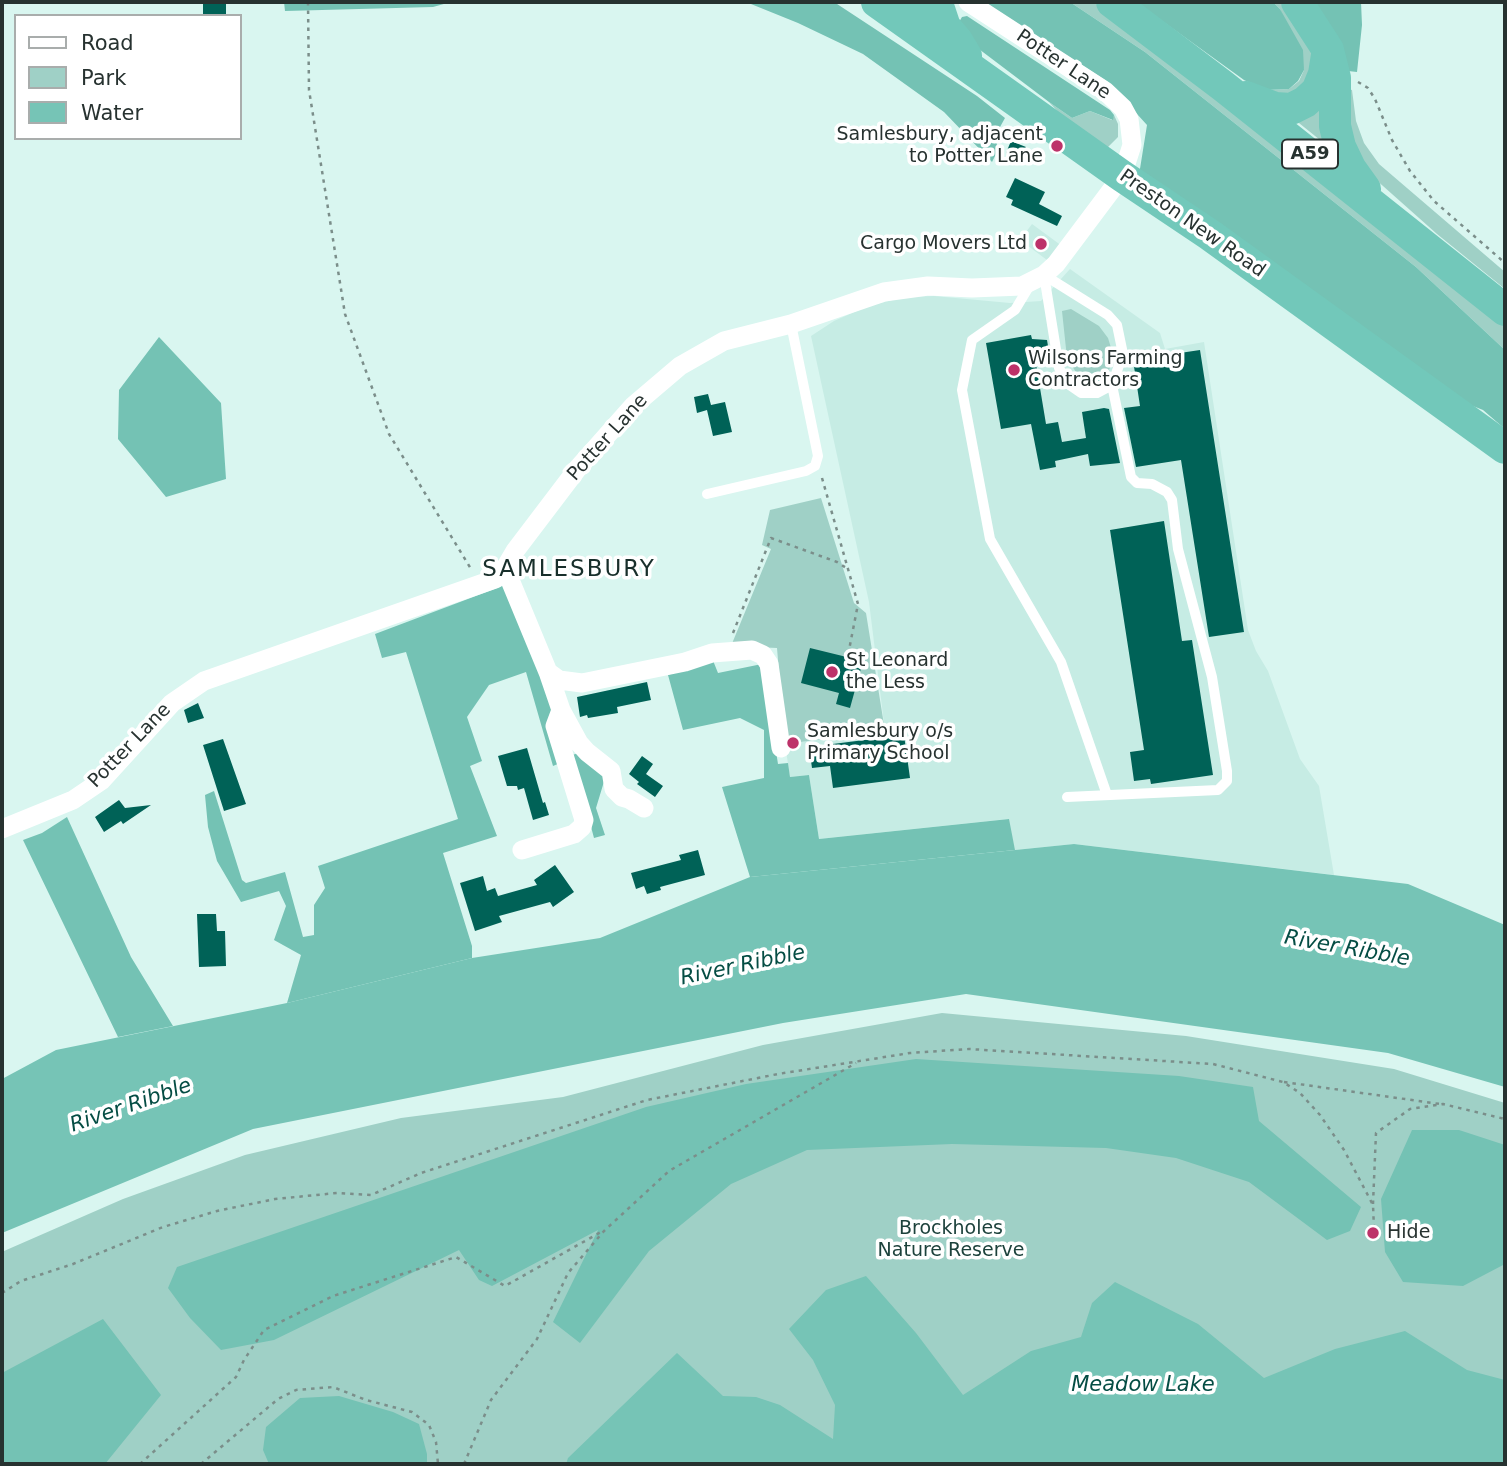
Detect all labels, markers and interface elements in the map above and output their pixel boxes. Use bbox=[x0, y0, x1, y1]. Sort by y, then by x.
legend bbox=[14, 14, 242, 140]
street label: Potter Lane bbox=[1012, 25, 1114, 105]
text: Road bbox=[81, 31, 134, 55]
text: Park bbox=[81, 66, 126, 90]
text: Water bbox=[81, 101, 143, 125]
place label: Samlesbury, adjacent to Potter Lane bbox=[836, 124, 1043, 168]
marker: Samlesbury, adjacent to Potter Lane bbox=[1049, 138, 1065, 154]
road number: A59 bbox=[1282, 140, 1338, 168]
street label: Preston New Road bbox=[1115, 165, 1269, 283]
place label: Cargo Movers Ltd bbox=[860, 233, 1027, 255]
marker: Cargo Movers Ltd bbox=[1033, 236, 1049, 252]
place label: Wilsons Farming Contractors bbox=[1028, 348, 1183, 392]
marker: Wilsons Farming Contractors bbox=[1006, 362, 1022, 378]
street label: Potter Lane bbox=[563, 390, 653, 486]
district label: SAMLESBURY bbox=[483, 556, 655, 584]
place label: St Leonard the Less bbox=[846, 650, 948, 694]
marker: St Leonard the Less bbox=[824, 664, 840, 680]
street label: Potter Lane bbox=[84, 699, 176, 793]
place label: Samlesbury o/s Primary School bbox=[807, 721, 953, 765]
marker: Samlesbury o/s Primary School bbox=[785, 735, 801, 751]
water label: River Ribble bbox=[1282, 926, 1412, 972]
water label: River Ribble bbox=[678, 940, 808, 992]
water label: River Ribble bbox=[67, 1073, 195, 1139]
park label: Brockholes Nature Reserve bbox=[878, 1218, 1024, 1262]
place label: Hide bbox=[1387, 1222, 1430, 1244]
marker: Hide bbox=[1365, 1225, 1381, 1241]
water label: Meadow Lake bbox=[1071, 1373, 1215, 1399]

